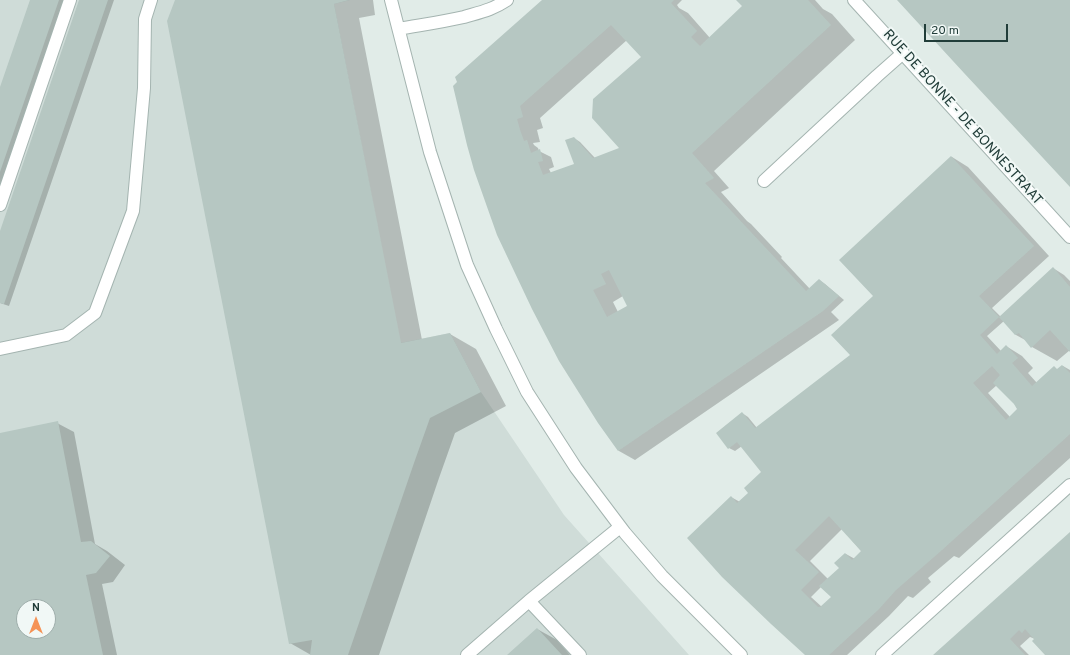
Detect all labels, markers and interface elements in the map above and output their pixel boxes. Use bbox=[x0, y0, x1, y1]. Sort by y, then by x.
scale bar bbox=[926, 16, 1010, 42]
text: 20 m bbox=[931, 23, 959, 39]
street label: RUE DE BONNE - DE BONNESTRAAT bbox=[879, 27, 1045, 209]
north arrow bbox=[16, 599, 56, 639]
text: N bbox=[32, 601, 40, 615]

